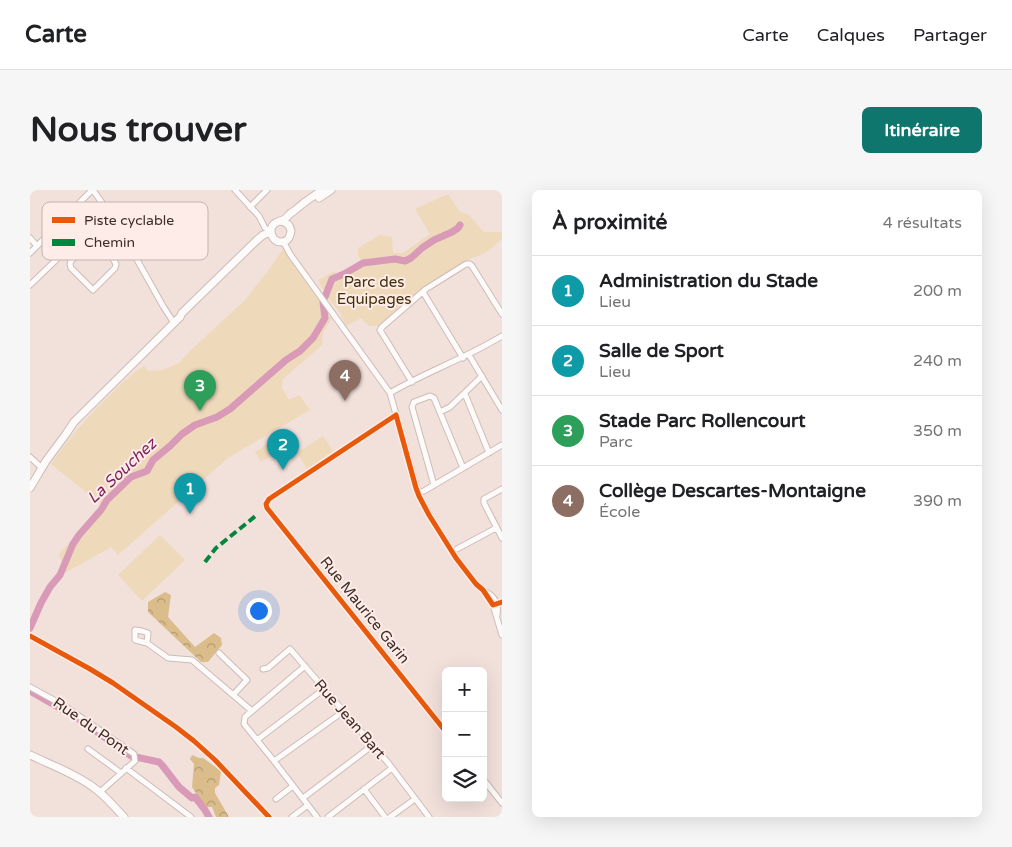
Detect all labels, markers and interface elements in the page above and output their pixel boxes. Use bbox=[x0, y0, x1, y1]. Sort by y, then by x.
text: Carte bbox=[25, 20, 87, 49]
text: Carte bbox=[742, 24, 789, 46]
text: Calques bbox=[817, 24, 885, 46]
text: Partager bbox=[913, 24, 987, 46]
button: Itinéraire bbox=[862, 107, 982, 153]
text: Nous trouver bbox=[30, 109, 246, 151]
legend bbox=[42, 202, 208, 260]
text: À proximité bbox=[552, 210, 667, 235]
text: Piste cyclable bbox=[84, 212, 174, 229]
text: 4 résultats bbox=[883, 213, 962, 233]
text: Chemin bbox=[84, 234, 135, 251]
text: Administration du Stade bbox=[599, 270, 818, 292]
park label: Parc des Equipages bbox=[337, 273, 411, 308]
text: 1 bbox=[563, 281, 573, 301]
text: 200 m bbox=[913, 281, 962, 301]
text: Lieu bbox=[599, 292, 631, 312]
text: Salle de Sport bbox=[599, 340, 724, 362]
text: 2 bbox=[563, 351, 573, 371]
text: 240 m bbox=[913, 351, 962, 371]
pin: 4 bbox=[329, 360, 361, 401]
text: Lieu bbox=[599, 362, 631, 382]
pin: 3 bbox=[184, 370, 216, 411]
text: Stade Parc Rollencourt bbox=[599, 410, 806, 432]
text: 3 bbox=[563, 421, 573, 441]
text: 350 m bbox=[913, 421, 962, 441]
pin: 2 bbox=[267, 429, 299, 470]
text: Parc bbox=[599, 432, 633, 452]
water label: La Souchez bbox=[83, 433, 162, 508]
pin: 1 bbox=[174, 473, 206, 514]
text: Collège Descartes-Montaigne bbox=[599, 480, 866, 502]
text: 4 bbox=[563, 491, 573, 511]
text: 390 m bbox=[913, 491, 962, 511]
text: École bbox=[599, 502, 640, 522]
street label: Rue Maurice Garin bbox=[316, 553, 414, 667]
your location bbox=[246, 598, 272, 624]
map controls bbox=[442, 667, 487, 802]
button: + bbox=[442, 667, 487, 712]
street label: Rue Jean Bart bbox=[311, 676, 390, 763]
street label: Rue du Pont bbox=[50, 693, 133, 759]
button: − bbox=[442, 712, 487, 757]
button: layers bbox=[442, 757, 487, 802]

